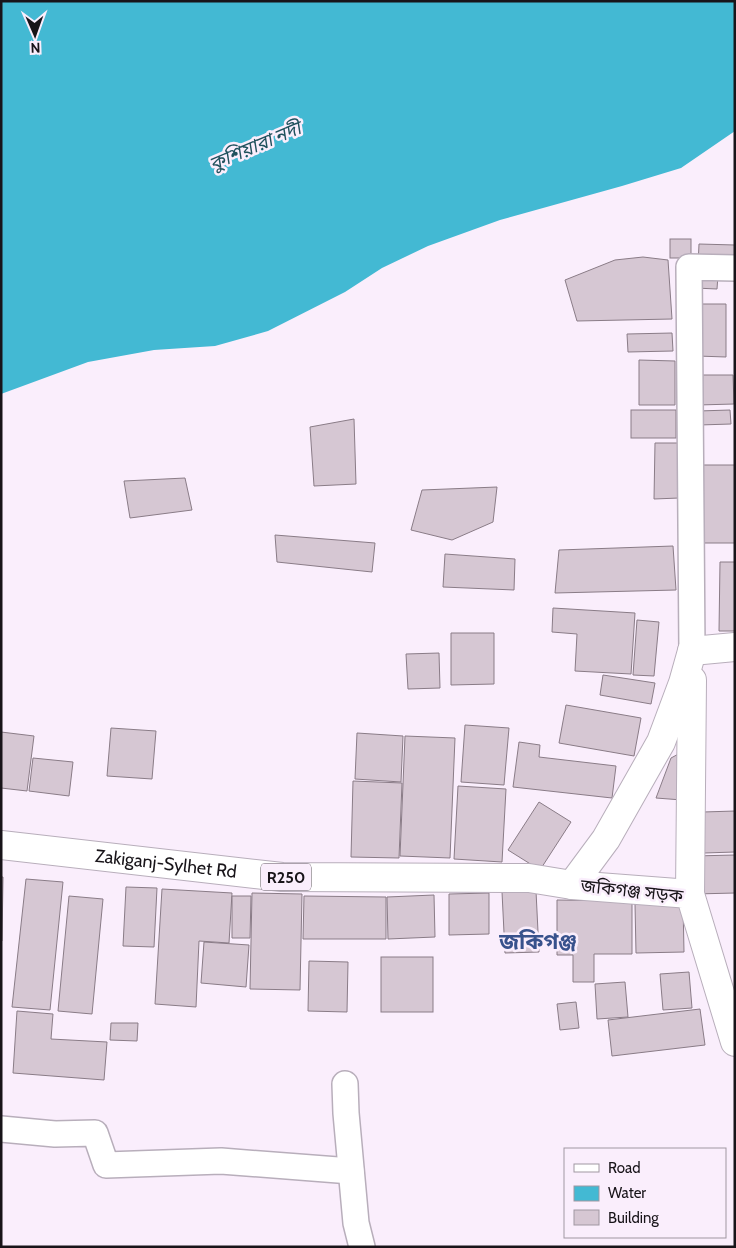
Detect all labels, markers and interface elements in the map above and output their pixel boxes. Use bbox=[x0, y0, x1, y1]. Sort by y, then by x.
north arrow bbox=[10, 10, 60, 60]
text: N bbox=[30, 39, 41, 57]
water label: কুশিয়ারা নদী bbox=[206, 115, 308, 176]
street label: Zakiganj-Sylhet Rd bbox=[94, 845, 238, 883]
road number: R250 bbox=[261, 864, 311, 890]
street label: জকিগঞ্জ সড়ক bbox=[579, 875, 685, 907]
district label: জকিগঞ্জ bbox=[498, 928, 577, 955]
legend bbox=[564, 1148, 726, 1238]
text: Road bbox=[608, 1159, 641, 1177]
text: Water bbox=[608, 1184, 646, 1202]
text: Building bbox=[608, 1209, 659, 1227]

